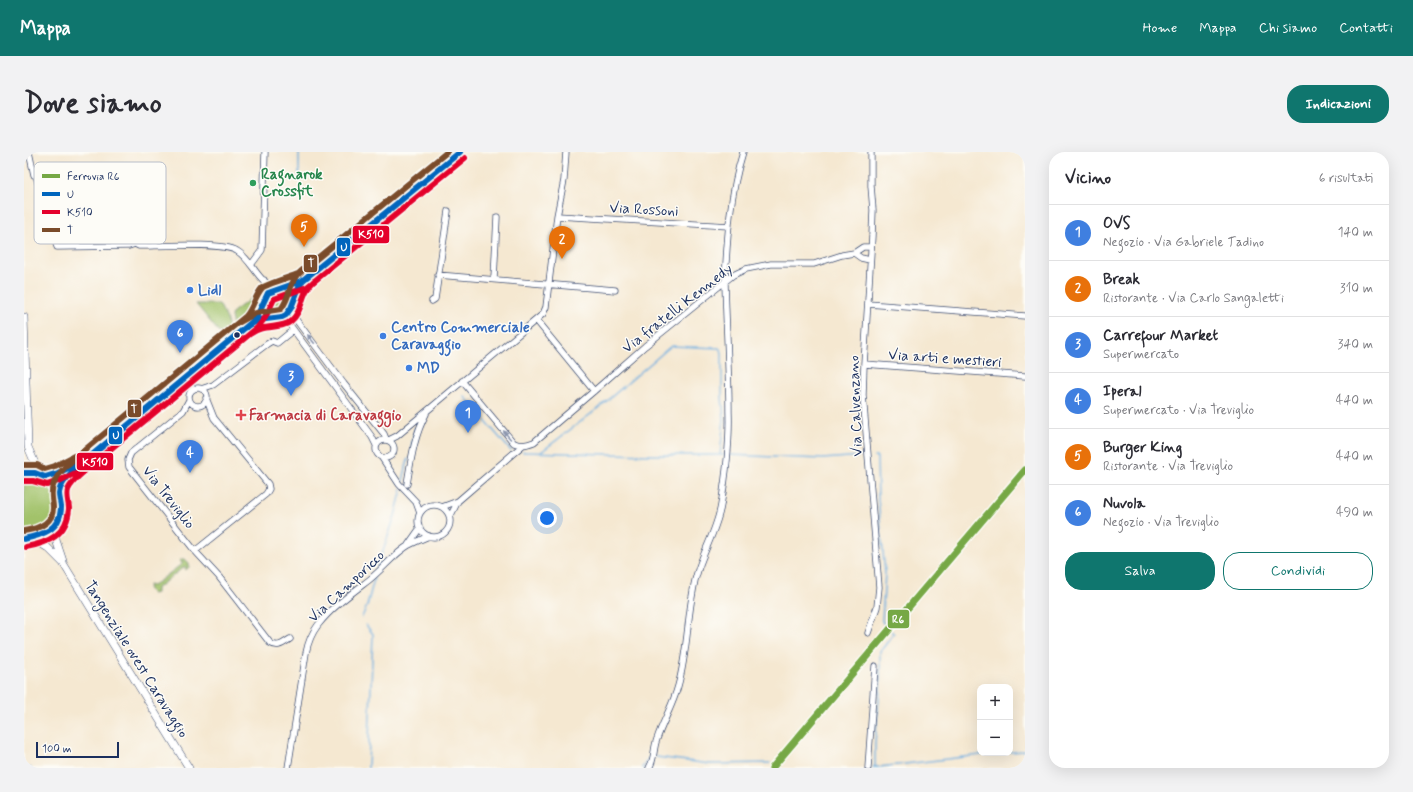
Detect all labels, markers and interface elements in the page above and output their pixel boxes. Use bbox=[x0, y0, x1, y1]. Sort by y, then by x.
text: Mappa bbox=[20, 16, 71, 41]
text: Home bbox=[1142, 19, 1177, 37]
text: Mappa bbox=[1199, 19, 1237, 37]
text: Chi siamo bbox=[1259, 19, 1317, 37]
text: Contatti bbox=[1339, 19, 1393, 37]
button: Indicazioni bbox=[1287, 85, 1389, 123]
text: Dove siamo bbox=[24, 86, 162, 123]
legend bbox=[34, 162, 166, 244]
place label: Ragnarok Crossfit bbox=[261, 165, 323, 202]
text: Vicino bbox=[1065, 167, 1111, 189]
text: Ferrovia R6 bbox=[67, 170, 120, 184]
text: 6 risultati bbox=[1319, 170, 1373, 187]
marker: Ragnarok Crossfit bbox=[248, 178, 258, 188]
text: U bbox=[67, 188, 74, 202]
street label: Via Rossoni bbox=[609, 198, 679, 222]
text: K510 bbox=[67, 206, 93, 220]
pin: 5 bbox=[291, 214, 317, 247]
text: OVS bbox=[1103, 214, 1131, 234]
text: T bbox=[67, 224, 73, 238]
text: 1 bbox=[1075, 224, 1081, 241]
text: 140 m bbox=[1338, 224, 1373, 241]
line badge: K510 bbox=[352, 225, 390, 244]
pin: 2 bbox=[549, 226, 575, 259]
text: K510 bbox=[358, 228, 384, 242]
text: Negozio · Via Gabriele Tadino bbox=[1103, 234, 1264, 251]
line badge: U bbox=[336, 237, 351, 257]
text: U bbox=[340, 241, 348, 255]
line badge: T bbox=[303, 254, 318, 273]
text: T bbox=[308, 257, 315, 271]
street label: Via fratelli Kennedy bbox=[618, 259, 737, 358]
text: Break bbox=[1103, 270, 1140, 290]
text: 2 bbox=[1075, 280, 1081, 297]
text: 310 m bbox=[1340, 280, 1373, 297]
place label: Lidl bbox=[198, 281, 221, 301]
marker: Lidl bbox=[185, 285, 195, 295]
text: Ristorante · Via Carlo Sangaletti bbox=[1103, 290, 1284, 307]
place label: Centro Commerciale Caravaggio bbox=[391, 318, 530, 357]
pin: 6 bbox=[167, 320, 193, 353]
text: Carrefour Market bbox=[1103, 326, 1218, 346]
unlabelled marker bbox=[232, 330, 242, 340]
marker: Centro Commerciale Caravaggio bbox=[378, 331, 388, 341]
one-way arrow bbox=[307, 333, 315, 344]
text: 3 bbox=[1075, 336, 1081, 353]
text: 340 m bbox=[1338, 336, 1373, 353]
street label: Via arti e mestieri bbox=[888, 345, 1002, 373]
text: Supermercato bbox=[1103, 346, 1179, 363]
street label: Via Calvenzano bbox=[844, 355, 868, 457]
place label: MD bbox=[417, 359, 440, 379]
pin: 3 bbox=[278, 363, 304, 396]
marker: MD bbox=[404, 363, 414, 373]
text: Iperal bbox=[1103, 382, 1141, 402]
text: 4 bbox=[1074, 392, 1082, 409]
text: 440 m bbox=[1336, 392, 1373, 409]
line badge: T bbox=[127, 399, 142, 418]
pin: 1 bbox=[455, 400, 481, 433]
text: Supermercato · Via Treviglio bbox=[1103, 402, 1254, 419]
text: T bbox=[131, 403, 138, 417]
place label: Farmacia di Caravaggio bbox=[249, 406, 402, 428]
marker: Farmacia di Caravaggio bbox=[236, 410, 246, 420]
line badge: U bbox=[108, 426, 123, 445]
text: U bbox=[112, 429, 120, 443]
one-way arrow bbox=[503, 431, 512, 440]
text: Burger King bbox=[1103, 438, 1182, 458]
pin: 4 bbox=[177, 440, 203, 473]
text: 5 bbox=[1074, 448, 1082, 465]
text: 440 m bbox=[1336, 448, 1373, 465]
line badge: K510 bbox=[76, 452, 114, 471]
text: K510 bbox=[82, 456, 108, 470]
text: Ristorante · Via Treviglio bbox=[1103, 458, 1233, 475]
street label: Via Treviglio bbox=[137, 462, 199, 533]
text: Nuvola bbox=[1103, 494, 1145, 514]
text: 6 bbox=[1075, 504, 1081, 521]
text: 490 m bbox=[1336, 504, 1373, 521]
your location bbox=[537, 508, 557, 528]
text: Negozio · Via Treviglio bbox=[1103, 514, 1219, 531]
street label: Via Camporicco bbox=[304, 546, 389, 627]
button: Salva bbox=[1065, 552, 1215, 590]
button: Condividi bbox=[1223, 552, 1373, 590]
street label: Tangenziale ovest Caravaggio bbox=[79, 577, 193, 742]
line badge: R6 bbox=[887, 609, 910, 629]
text: R6 bbox=[892, 613, 904, 627]
map controls bbox=[977, 684, 1013, 756]
button: + bbox=[977, 684, 1013, 720]
button: − bbox=[977, 720, 1013, 756]
scale bar bbox=[36, 740, 119, 759]
text: 100 m bbox=[42, 742, 72, 756]

